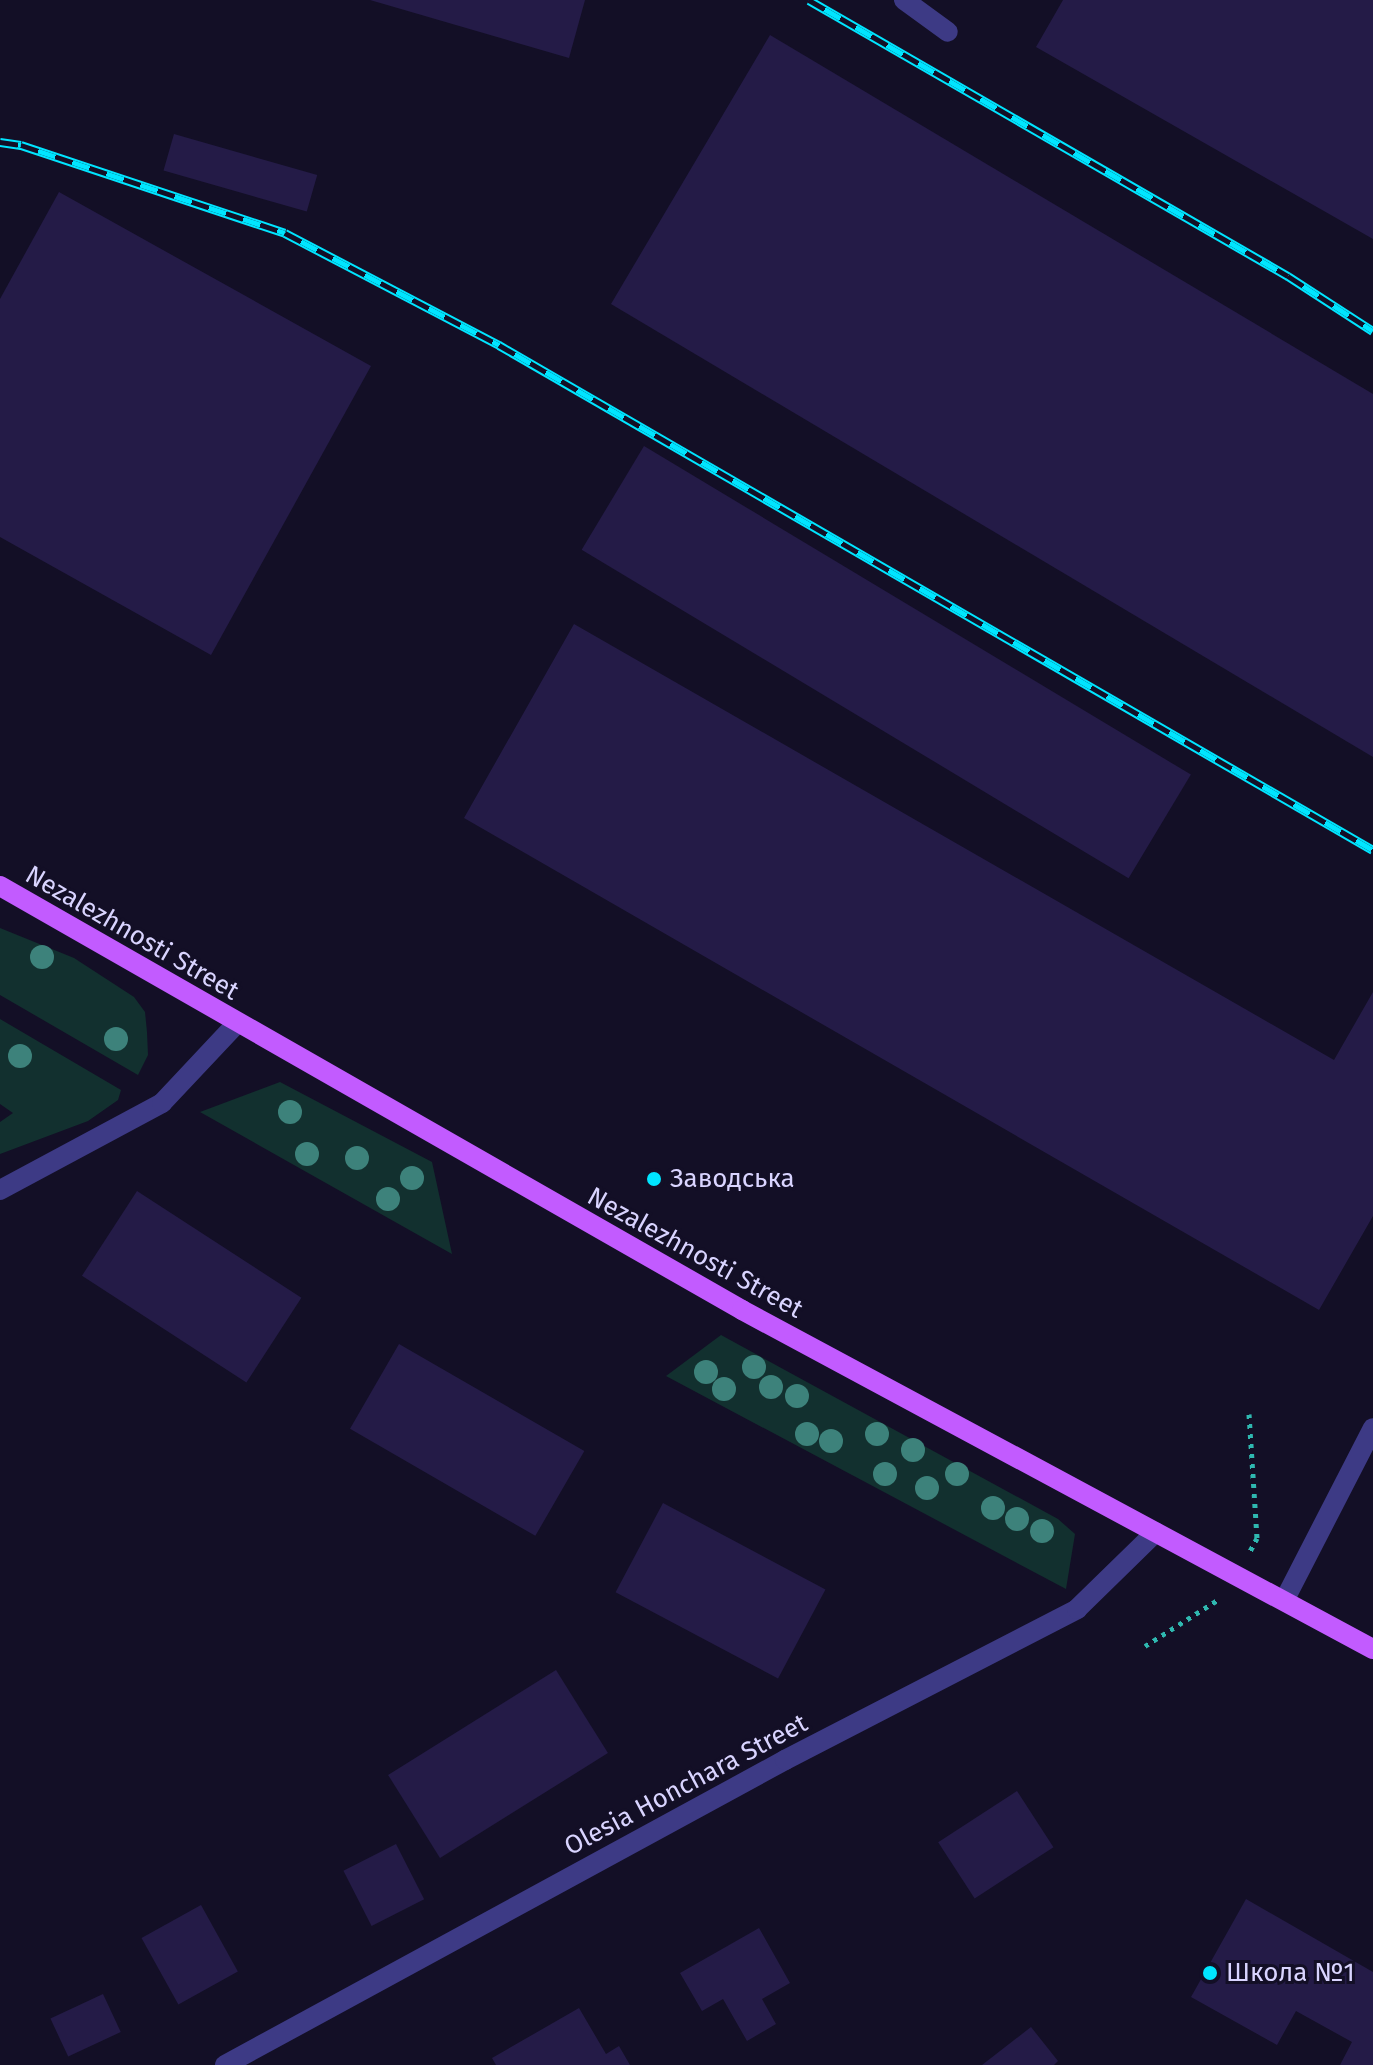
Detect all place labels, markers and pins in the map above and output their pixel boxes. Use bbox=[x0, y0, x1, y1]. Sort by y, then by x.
place label: Заводська bbox=[670, 1163, 795, 1195]
marker: Заводська bbox=[645, 1170, 663, 1188]
place label: Школа №1 bbox=[1226, 1957, 1355, 1989]
marker: Школа №1 bbox=[1201, 1964, 1219, 1982]

